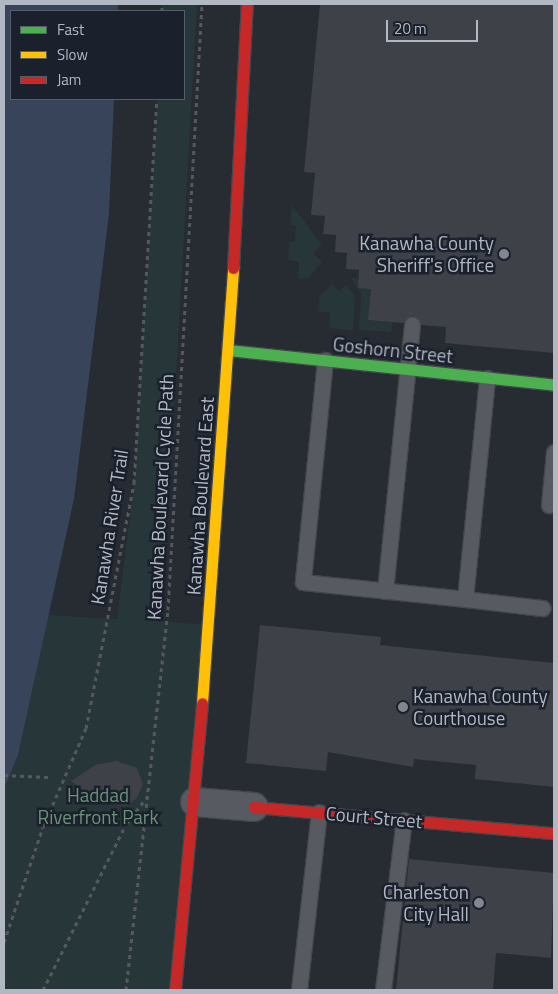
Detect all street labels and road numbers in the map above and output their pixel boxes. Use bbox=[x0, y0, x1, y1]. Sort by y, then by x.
street label: Goshorn Street bbox=[332, 332, 454, 368]
street label: Kanawha Boulevard Cycle Path bbox=[142, 373, 178, 621]
street label: Kanawha Boulevard East bbox=[182, 396, 218, 596]
street label: Kanawha River Trail bbox=[85, 448, 133, 606]
street label: Court Street bbox=[325, 801, 423, 833]

